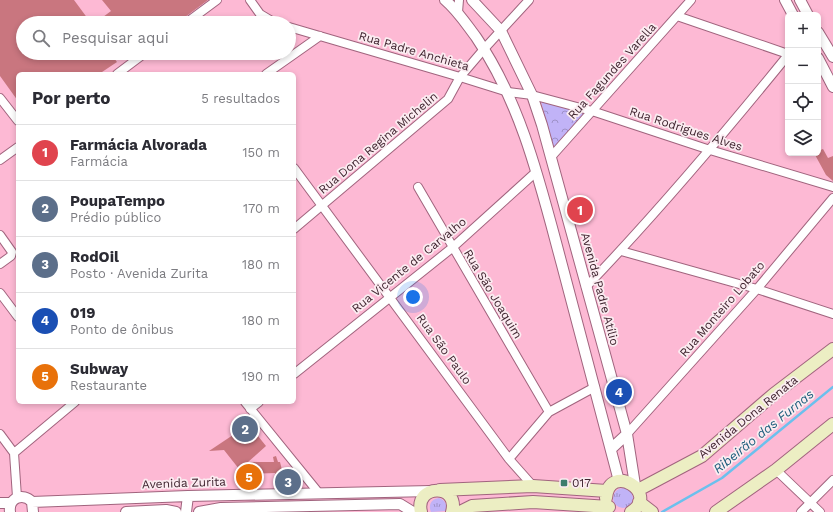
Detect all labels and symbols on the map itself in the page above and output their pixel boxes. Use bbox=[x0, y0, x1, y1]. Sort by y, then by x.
street label: Rua Fagundes Varella bbox=[565, 20, 659, 122]
street label: Rua Padre Anchieta bbox=[357, 29, 471, 73]
street label: Rua Dona Regina Michelin bbox=[316, 89, 440, 197]
street label: Rua Rodrigues Alves bbox=[628, 104, 744, 154]
pin: 1 bbox=[567, 195, 593, 225]
street label: Rua Vicente de Carvalho bbox=[349, 215, 469, 315]
street label: Avenida Padre Atílio bbox=[578, 231, 622, 347]
street label: Rua São Joaquim bbox=[461, 247, 525, 341]
street label: Rua Monteiro Lobato bbox=[677, 258, 767, 360]
your location bbox=[403, 287, 423, 307]
street label: Rua São Paulo bbox=[414, 311, 474, 387]
street label: Avenida Dona Renata bbox=[695, 372, 801, 461]
pin: 4 bbox=[606, 377, 632, 407]
water label: Ribeirão das Furnas bbox=[710, 386, 817, 476]
pin: 2 bbox=[232, 414, 258, 444]
pin: 5 bbox=[236, 462, 262, 492]
pin: 3 bbox=[275, 467, 301, 497]
street label: Avenida Zurita bbox=[142, 475, 226, 491]
place label: 017 bbox=[572, 476, 591, 490]
marker: 017 bbox=[559, 478, 569, 488]

